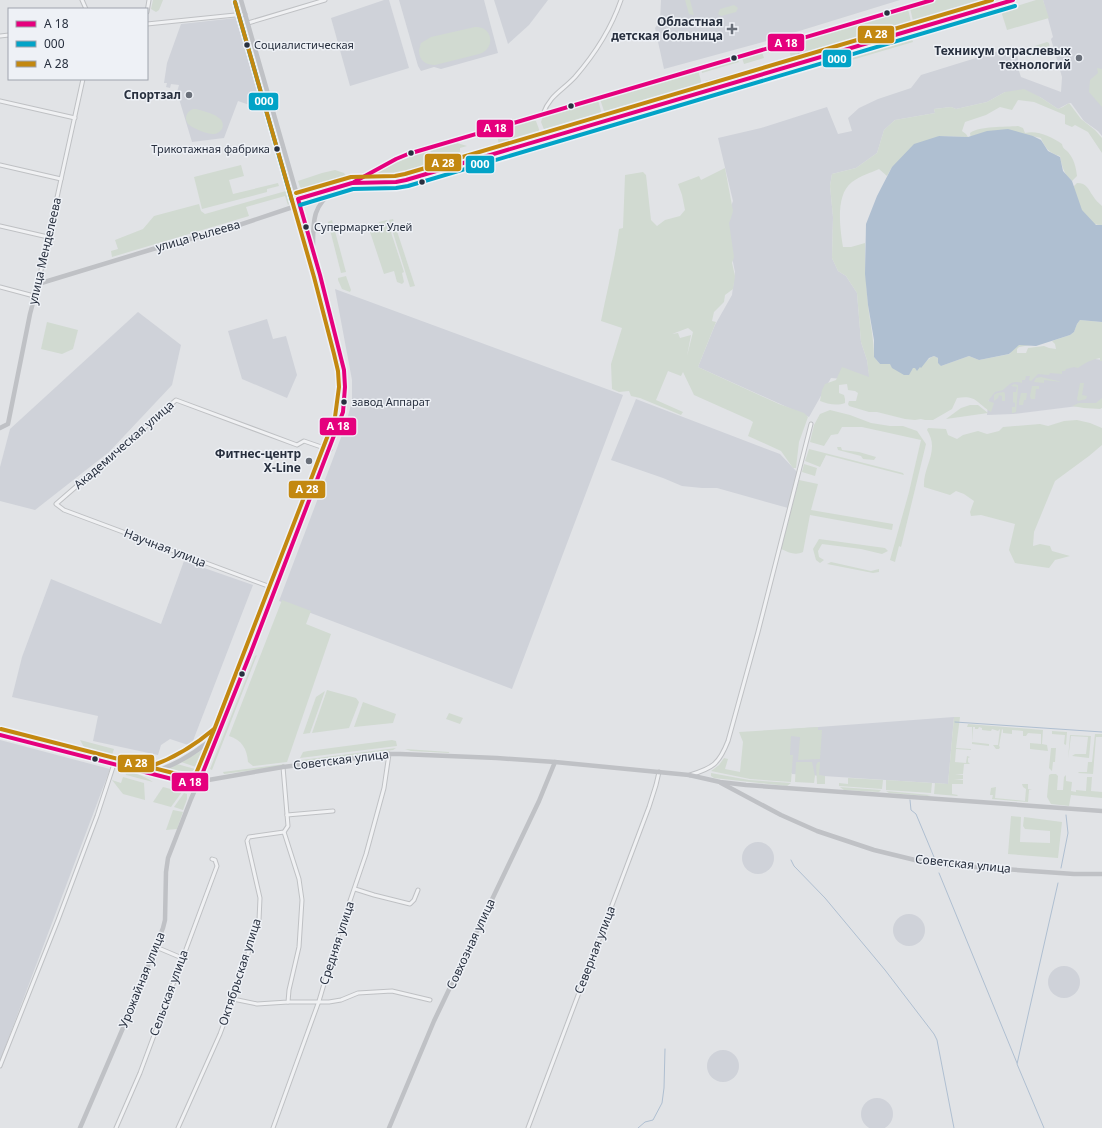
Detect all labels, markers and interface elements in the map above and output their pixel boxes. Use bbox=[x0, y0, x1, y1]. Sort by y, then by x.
legend bbox=[8, 8, 148, 80]
unlabelled marker bbox=[882, 8, 892, 18]
place label: Областная детская больница bbox=[611, 13, 723, 44]
text: А 18 bbox=[44, 15, 69, 32]
marker: Областная детская больница bbox=[726, 23, 738, 35]
line badge: А 28 bbox=[857, 25, 895, 44]
text: А 28 bbox=[864, 26, 888, 41]
line badge: А 18 bbox=[767, 33, 805, 52]
text: 000 bbox=[44, 35, 65, 52]
text: А 18 bbox=[774, 35, 798, 50]
place label: Социалистическая bbox=[254, 37, 354, 52]
marker: Социалистическая bbox=[242, 40, 252, 50]
place label: Техникум отраслевых технологий bbox=[934, 42, 1071, 73]
line badge: 000 bbox=[822, 49, 852, 68]
text: 000 bbox=[828, 51, 846, 66]
unlabelled marker bbox=[729, 53, 739, 63]
marker: Техникум отраслевых технологий bbox=[1074, 53, 1084, 63]
text: А 28 bbox=[44, 55, 69, 72]
place label: Спортзал bbox=[124, 86, 181, 103]
marker: Спортзал bbox=[184, 90, 194, 100]
line badge: 000 bbox=[248, 92, 279, 111]
text: 000 bbox=[255, 93, 273, 108]
unlabelled marker bbox=[566, 101, 576, 111]
line badge: А 18 bbox=[476, 119, 514, 138]
text: А 18 bbox=[483, 120, 507, 135]
place label: Трикотажная фабрика bbox=[151, 141, 270, 156]
marker: Трикотажная фабрика bbox=[272, 144, 282, 154]
unlabelled marker bbox=[406, 148, 416, 158]
line badge: А 28 bbox=[424, 153, 462, 172]
text: А 28 bbox=[431, 155, 455, 170]
line badge: 000 bbox=[465, 155, 495, 174]
text: 000 bbox=[471, 156, 489, 171]
unlabelled marker bbox=[417, 177, 427, 187]
street label: улица Менделеева bbox=[24, 196, 65, 306]
street label: улица Рылеева bbox=[154, 215, 242, 256]
place label: Супермаркет Улей bbox=[314, 219, 412, 234]
marker: Супермаркет Улей bbox=[301, 222, 311, 232]
place label: завод Аппарат bbox=[352, 394, 430, 409]
street label: Академическая улица bbox=[70, 396, 177, 493]
marker: завод Аппарат bbox=[339, 397, 349, 407]
line badge: А 18 bbox=[319, 417, 357, 436]
text: А 18 bbox=[326, 418, 350, 433]
place label: Фитнес-центр X-Line bbox=[215, 445, 301, 476]
marker: Фитнес-центр X-Line bbox=[304, 456, 314, 466]
line badge: А 28 bbox=[288, 480, 326, 499]
text: А 28 bbox=[295, 481, 319, 496]
street label: Научная улица bbox=[122, 524, 209, 571]
unlabelled marker bbox=[237, 669, 247, 679]
street label: Советская улица bbox=[292, 745, 390, 774]
unlabelled marker bbox=[90, 754, 100, 764]
line badge: А 28 bbox=[117, 754, 155, 773]
text: А 28 bbox=[124, 755, 148, 770]
line badge: А 18 bbox=[171, 772, 209, 792]
text: А 18 bbox=[178, 774, 202, 789]
street label: Советская улица bbox=[914, 850, 1012, 877]
street label: Совхозная улица bbox=[442, 896, 499, 992]
street label: Средняя улица bbox=[315, 899, 358, 987]
street label: Северная улица bbox=[570, 903, 619, 996]
street label: Октябрьская улица bbox=[214, 916, 265, 1028]
street label: Урожайная улица bbox=[114, 929, 169, 1031]
street label: Сельская улица bbox=[145, 947, 192, 1038]

